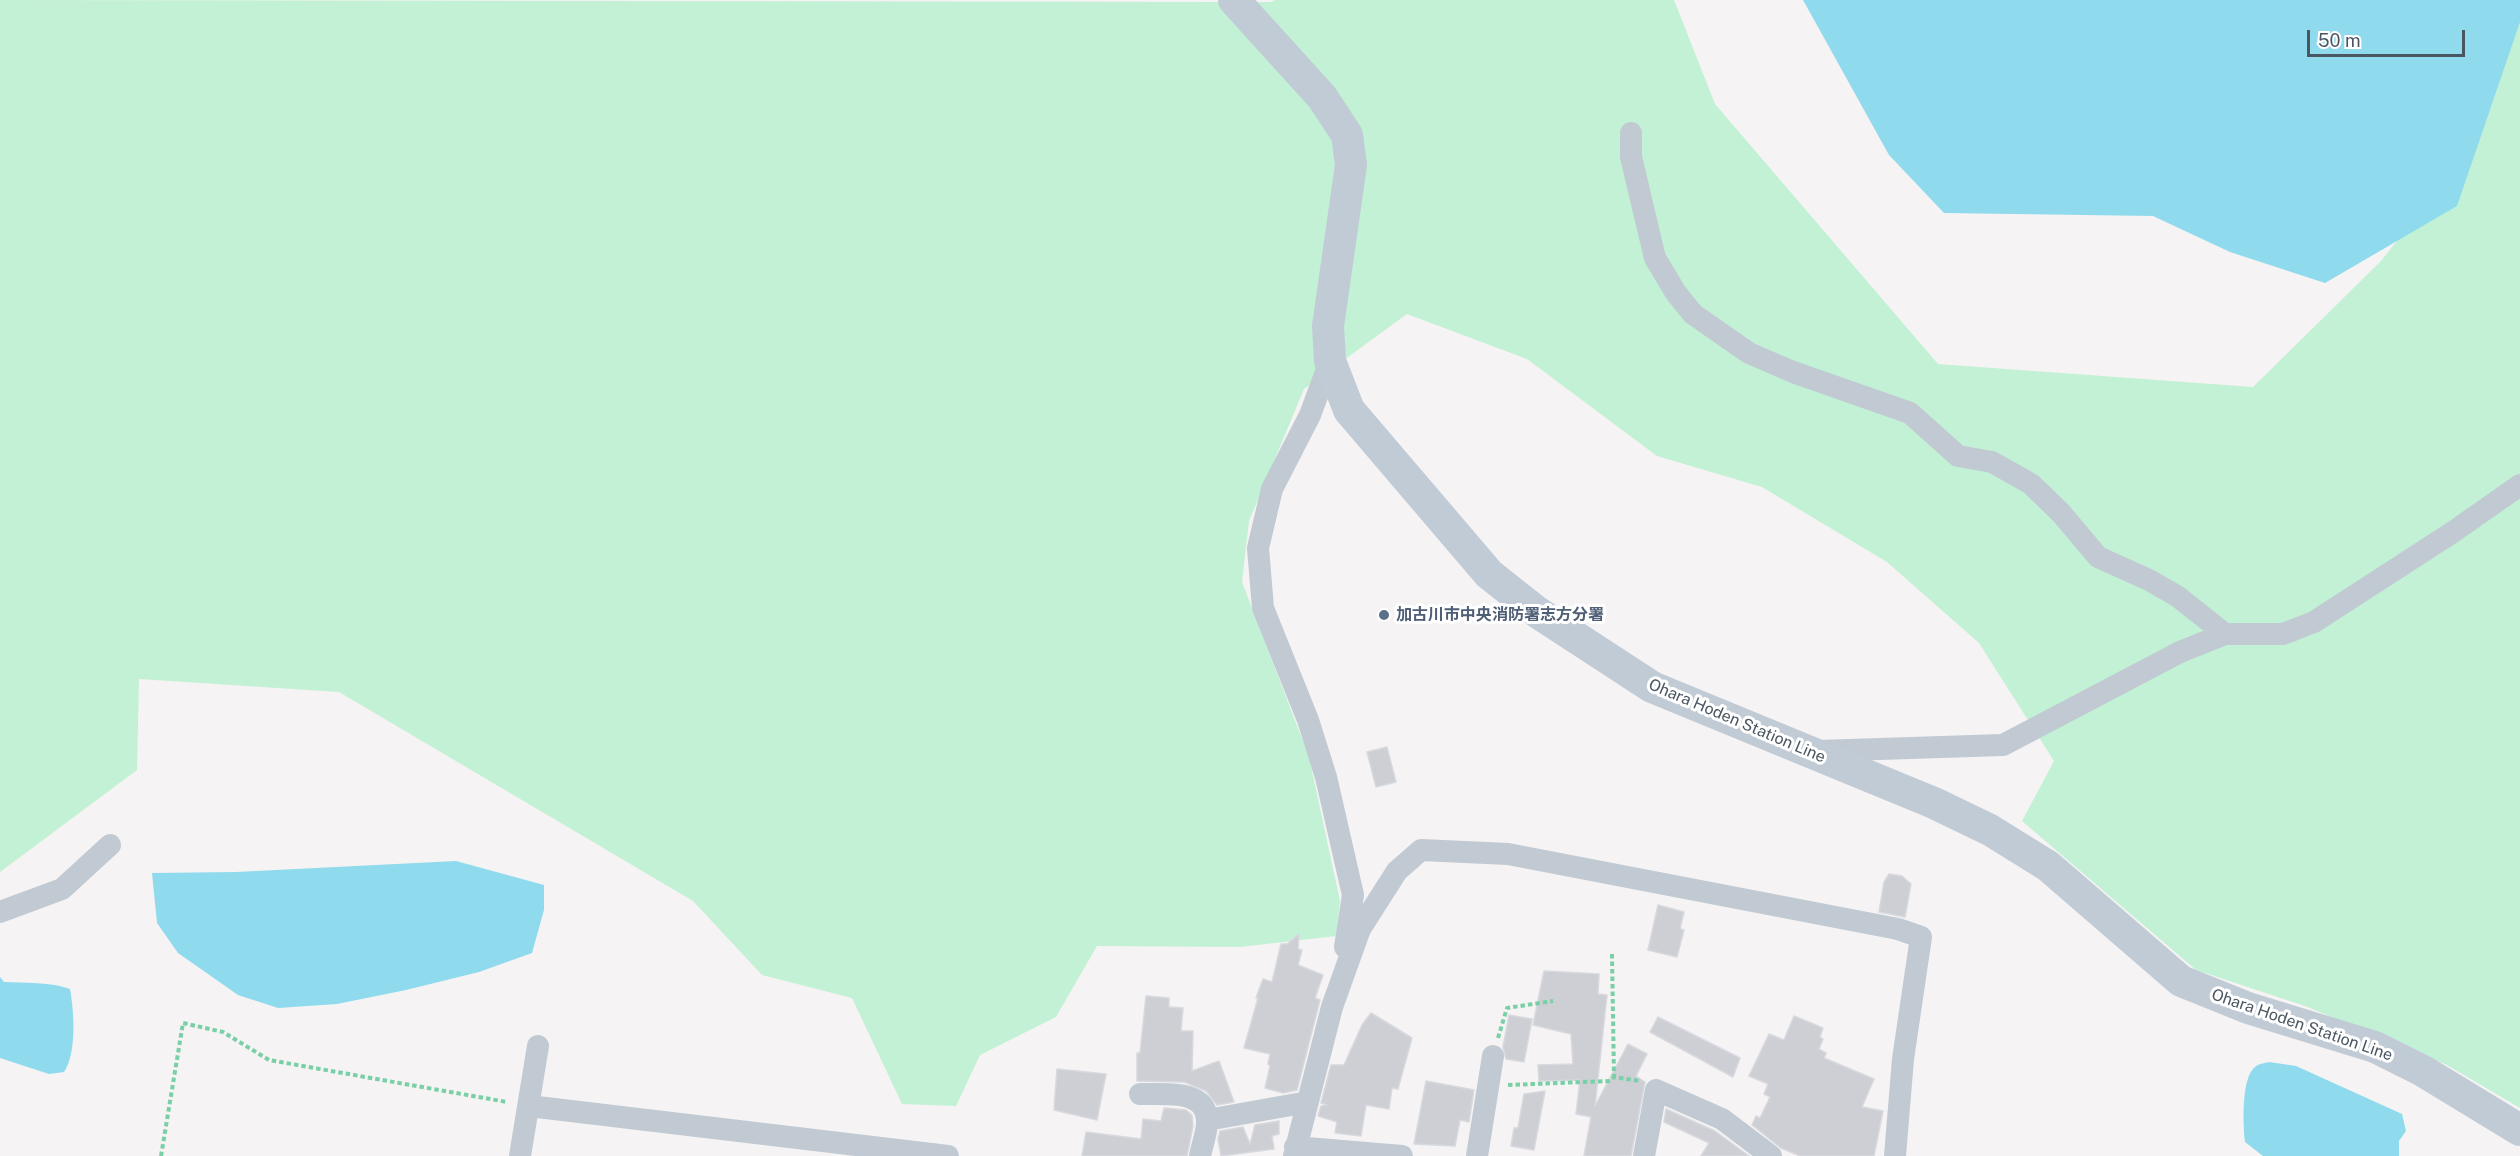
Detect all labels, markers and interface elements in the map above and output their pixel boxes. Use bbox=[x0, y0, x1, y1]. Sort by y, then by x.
scale bar bbox=[2310, 18, 2468, 56]
text: 50 m bbox=[2318, 30, 2361, 51]
place label: 加古川市中央消防署志方分署 bbox=[1396, 605, 1604, 625]
marker: 加古川市中央消防署志方分署 bbox=[1377, 608, 1391, 622]
street label: Ohara Hoden Station Line bbox=[1646, 675, 1828, 767]
street label: Ohara Hoden Station Line bbox=[2209, 985, 2395, 1065]

